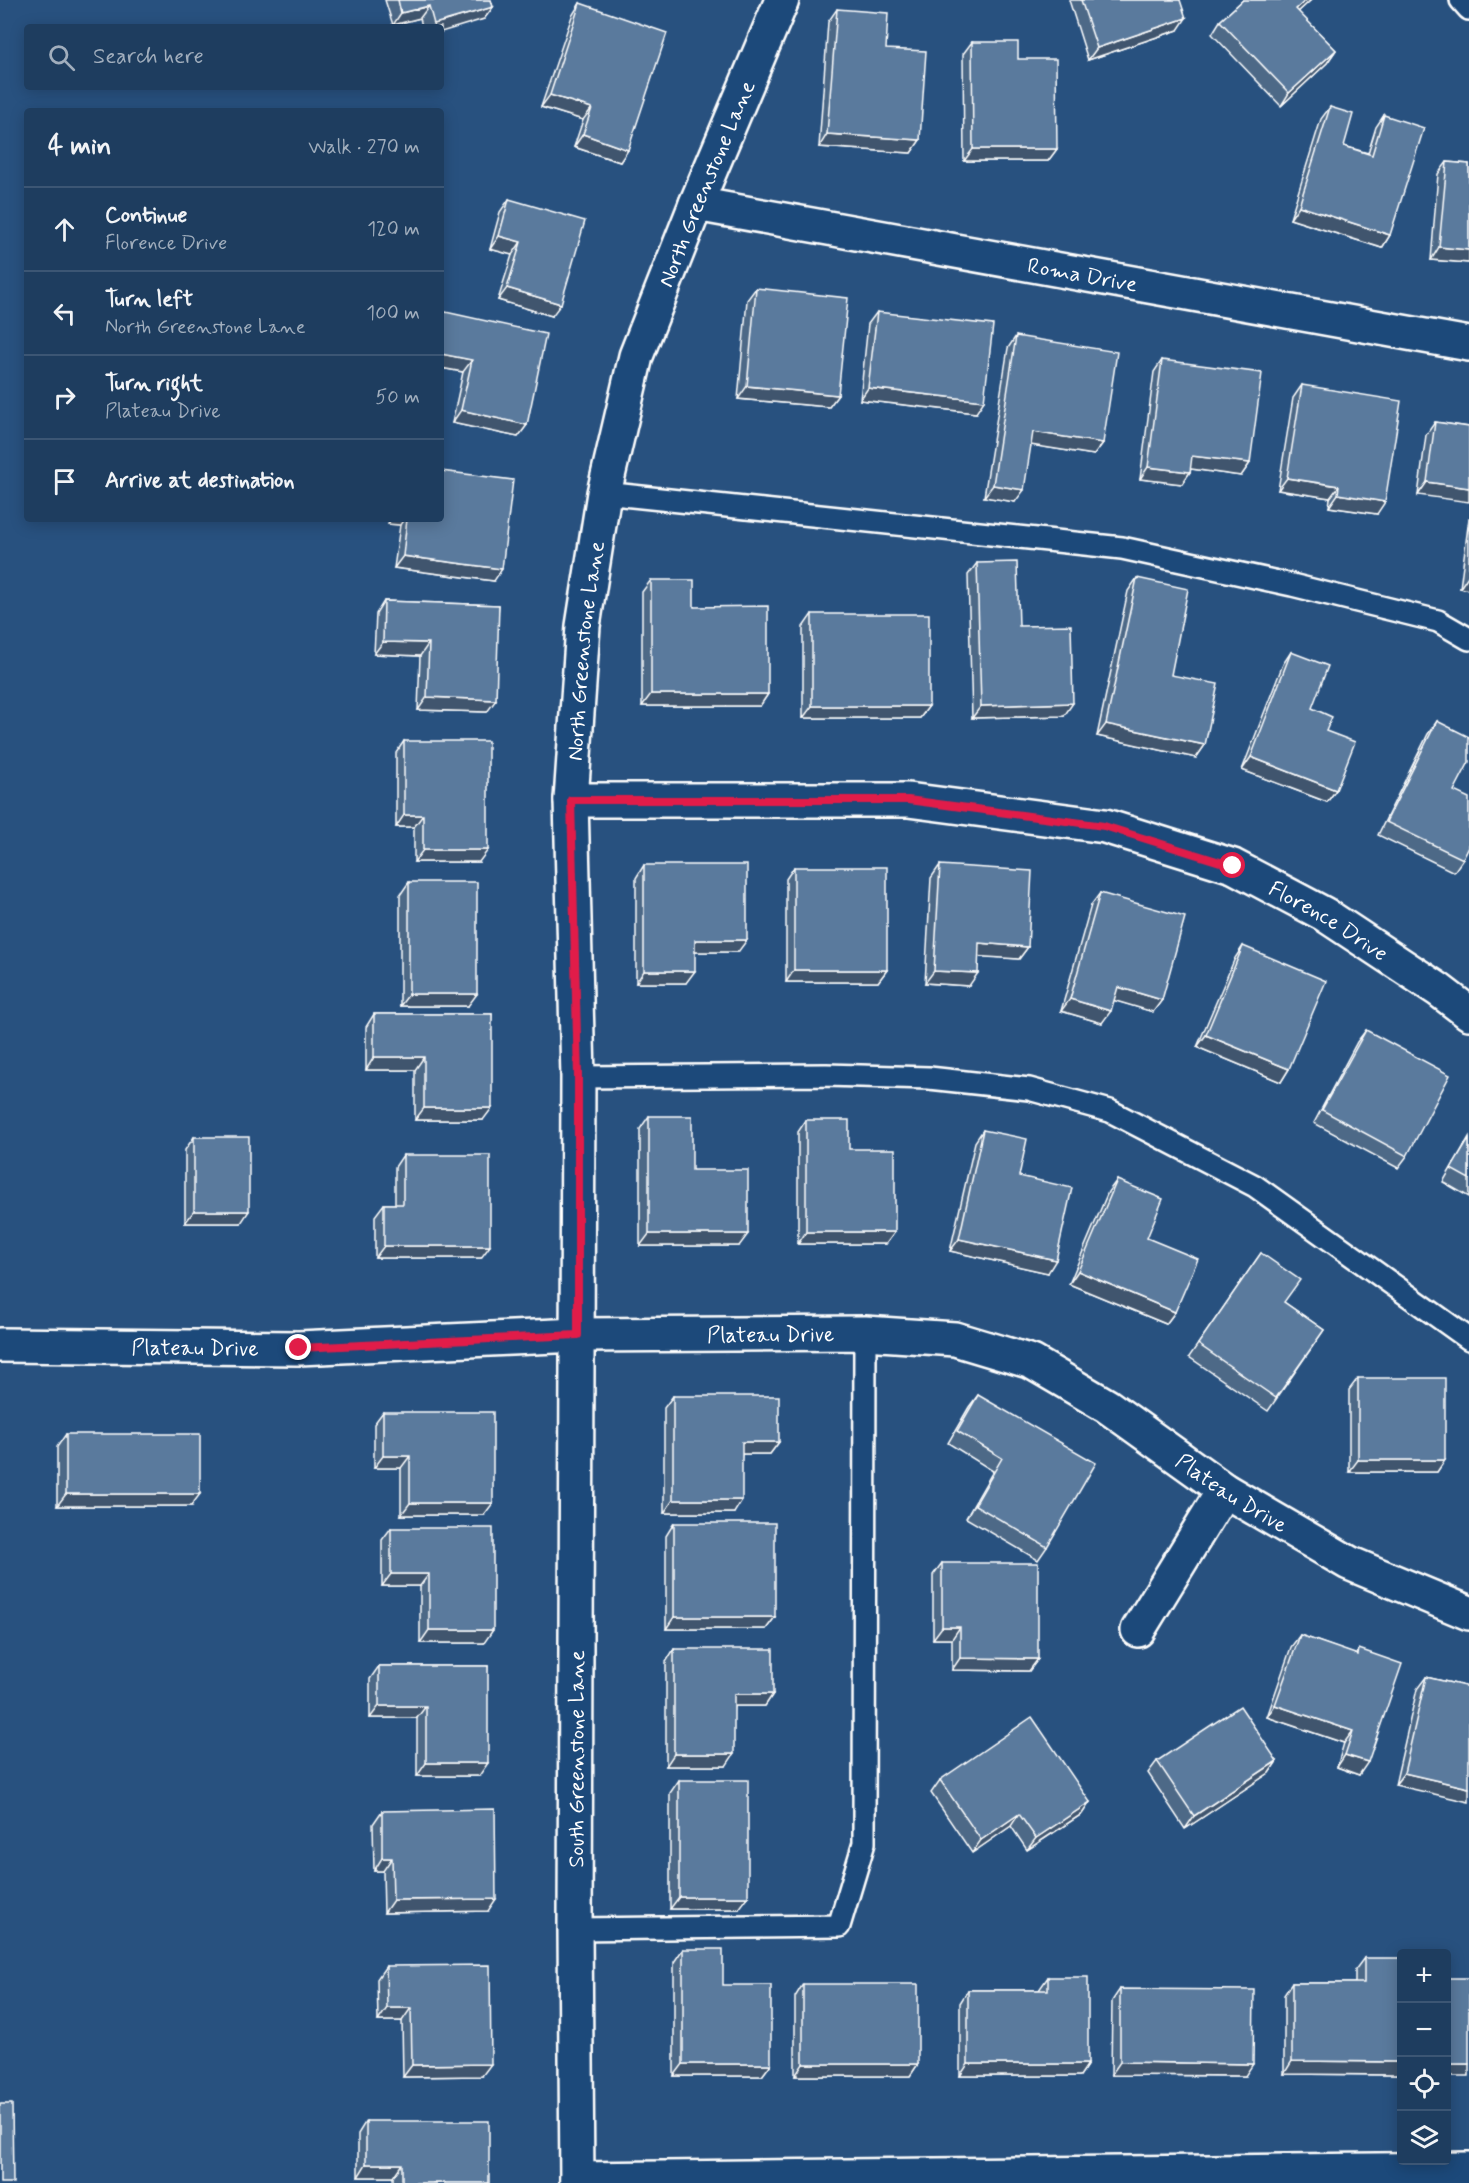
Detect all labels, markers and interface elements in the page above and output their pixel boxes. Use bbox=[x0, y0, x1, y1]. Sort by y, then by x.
search box bbox=[24, 24, 444, 90]
icon: search bbox=[45, 41, 78, 74]
text: Search here bbox=[93, 43, 204, 71]
street label: North Greenstone Lane bbox=[653, 76, 763, 291]
text: 4 min bbox=[48, 130, 111, 164]
text: Walk · 270 m bbox=[308, 134, 420, 161]
text: Continue bbox=[105, 202, 187, 230]
icon: ahead bbox=[48, 213, 81, 246]
text: 120 m bbox=[367, 216, 420, 243]
text: Florence Drive bbox=[105, 230, 227, 257]
street label: Roma Drive bbox=[1025, 252, 1140, 300]
text: Turn left bbox=[105, 286, 193, 314]
icon: left bbox=[48, 297, 81, 330]
text: 100 m bbox=[366, 300, 420, 327]
text: North Greenstone Lane bbox=[105, 314, 306, 341]
text: Turn right bbox=[105, 370, 203, 398]
icon: right bbox=[48, 381, 81, 414]
text: 50 m bbox=[375, 384, 420, 411]
text: Plateau Drive bbox=[105, 398, 221, 425]
icon: arrive bbox=[48, 465, 81, 498]
text: Arrive at destination bbox=[105, 467, 295, 495]
street label: North Greenstone Lane bbox=[562, 539, 612, 762]
route start bbox=[1219, 852, 1245, 878]
street label: Florence Drive bbox=[1264, 875, 1393, 968]
street label: Plateau Drive bbox=[707, 1321, 834, 1350]
street label: Plateau Drive bbox=[131, 1334, 259, 1364]
route end bbox=[285, 1334, 311, 1360]
street label: Plateau Drive bbox=[1170, 1448, 1292, 1540]
street label: South Greenstone Lane bbox=[563, 1650, 592, 1868]
map controls bbox=[1397, 1949, 1451, 2165]
button: + bbox=[1397, 1949, 1451, 2003]
button: − bbox=[1397, 2003, 1451, 2057]
button: locate bbox=[1397, 2057, 1451, 2111]
button: layers bbox=[1397, 2111, 1451, 2165]

